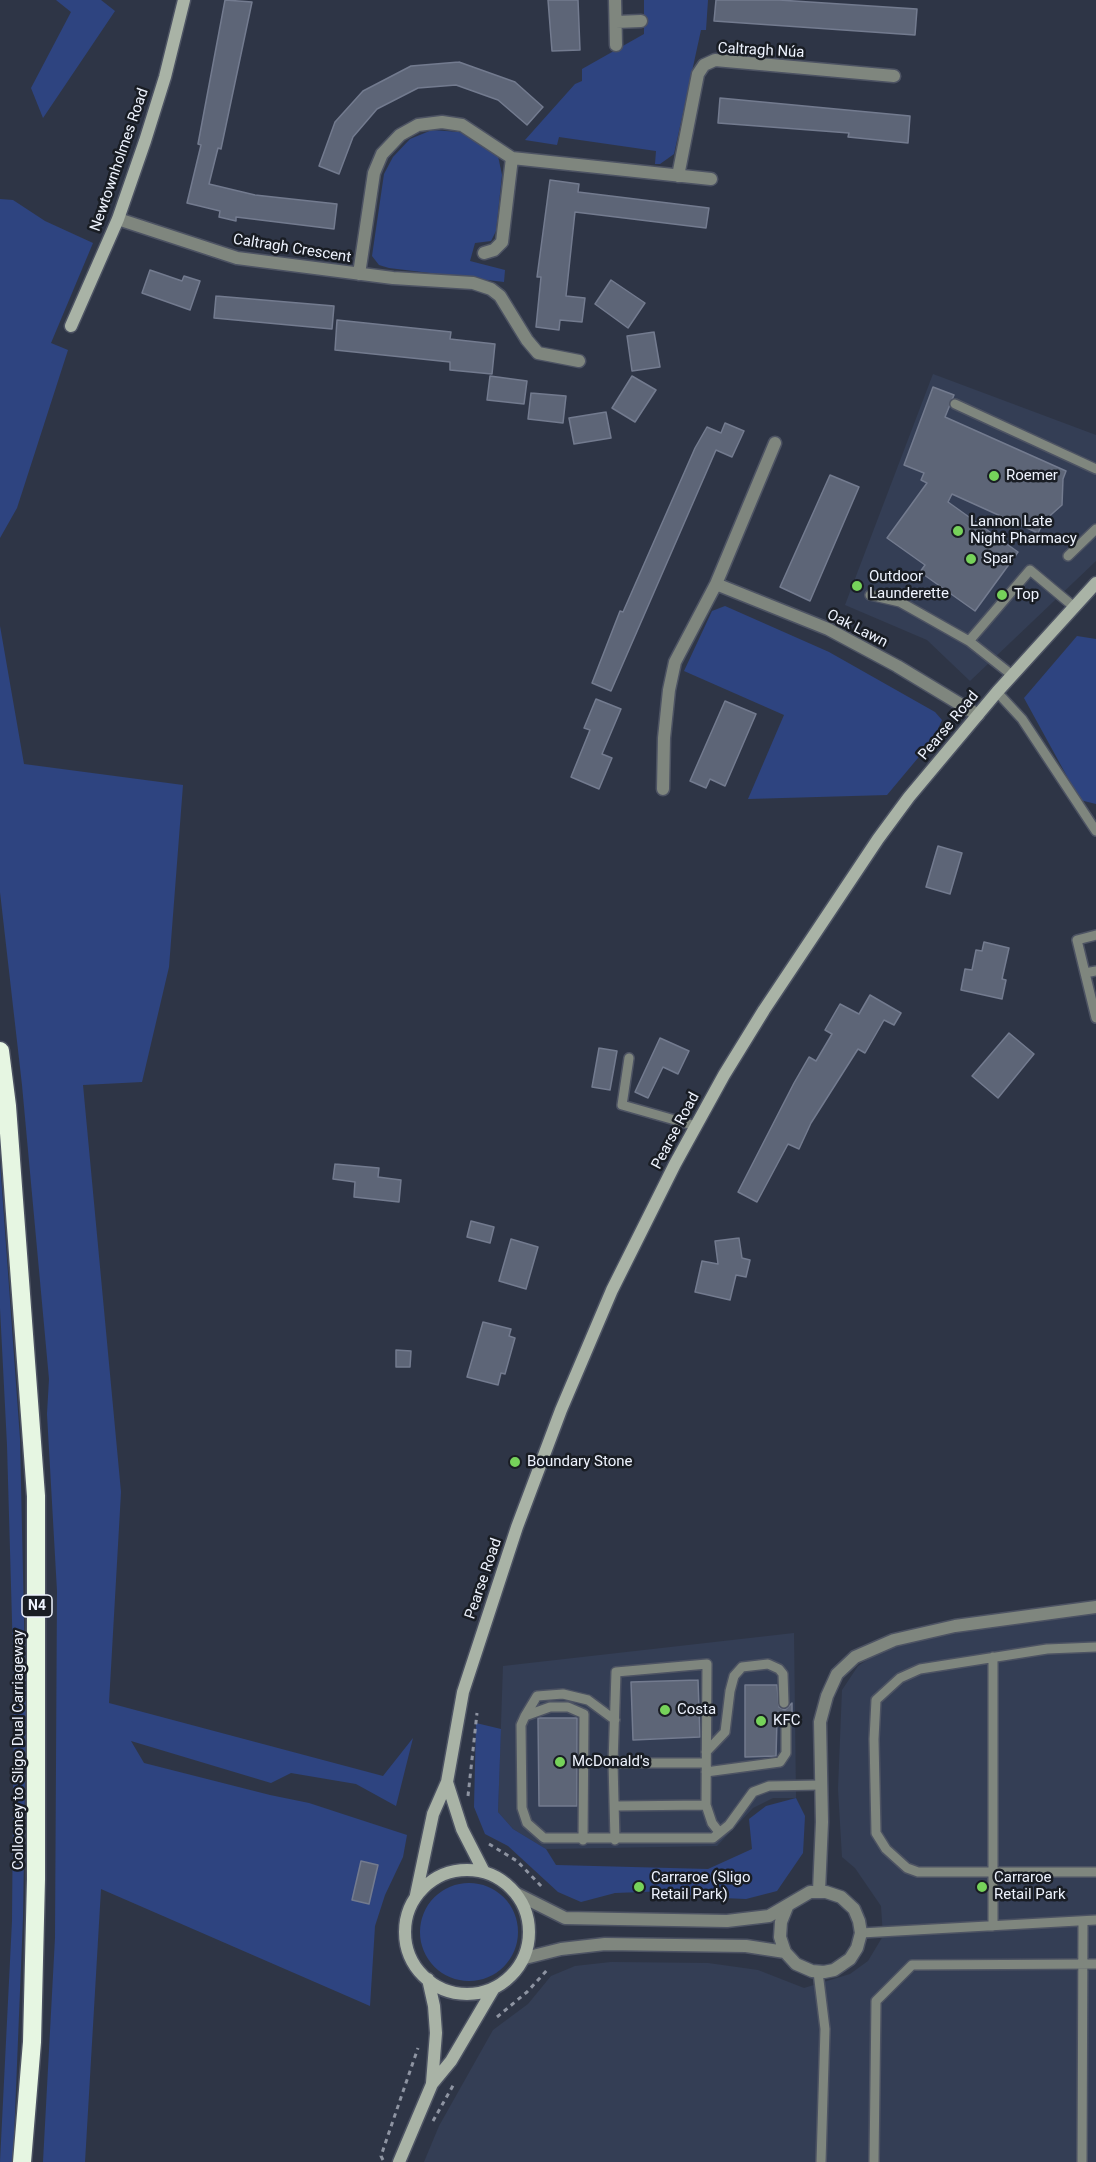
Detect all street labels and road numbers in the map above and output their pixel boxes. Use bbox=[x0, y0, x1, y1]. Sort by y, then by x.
street label: Caltragh Núa bbox=[717, 40, 805, 62]
street label: Newtownholmes Road bbox=[87, 86, 153, 234]
street label: Caltragh Crescent bbox=[232, 231, 352, 267]
street label: Oak Lawn bbox=[824, 606, 890, 652]
street label: Pearse Road bbox=[915, 688, 983, 764]
street label: Pearse Road bbox=[648, 1090, 704, 1172]
street label: Pearse Road bbox=[462, 1536, 506, 1622]
road number: N4 bbox=[22, 1595, 52, 1617]
street label: Collooney to Sligo Dual Carriageway bbox=[10, 1630, 28, 1870]

